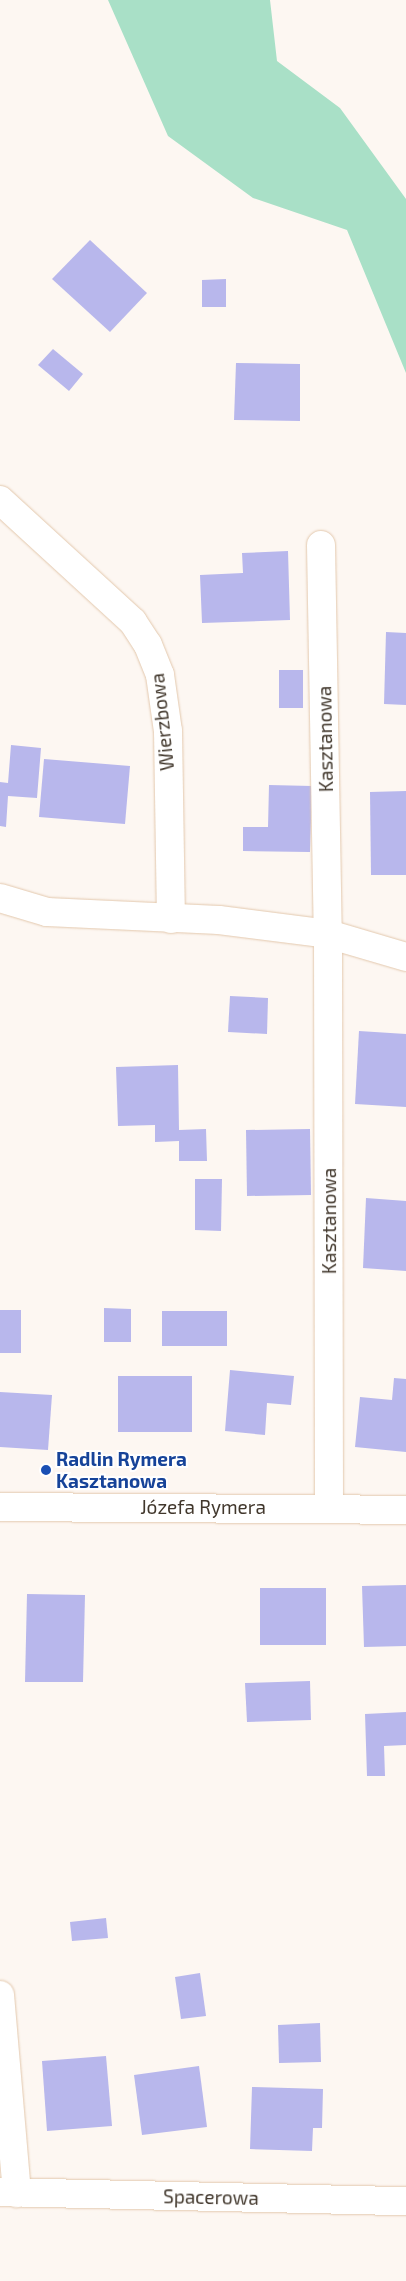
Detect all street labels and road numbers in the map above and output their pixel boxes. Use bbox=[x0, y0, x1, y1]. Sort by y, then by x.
street label: Wierzbowa bbox=[146, 672, 178, 772]
street label: Kasztanowa bbox=[313, 686, 337, 792]
street label: Kasztanowa bbox=[318, 1168, 340, 1274]
street label: Józefa Rymera bbox=[140, 1496, 266, 1518]
street label: Spacerowa bbox=[163, 2185, 259, 2209]

